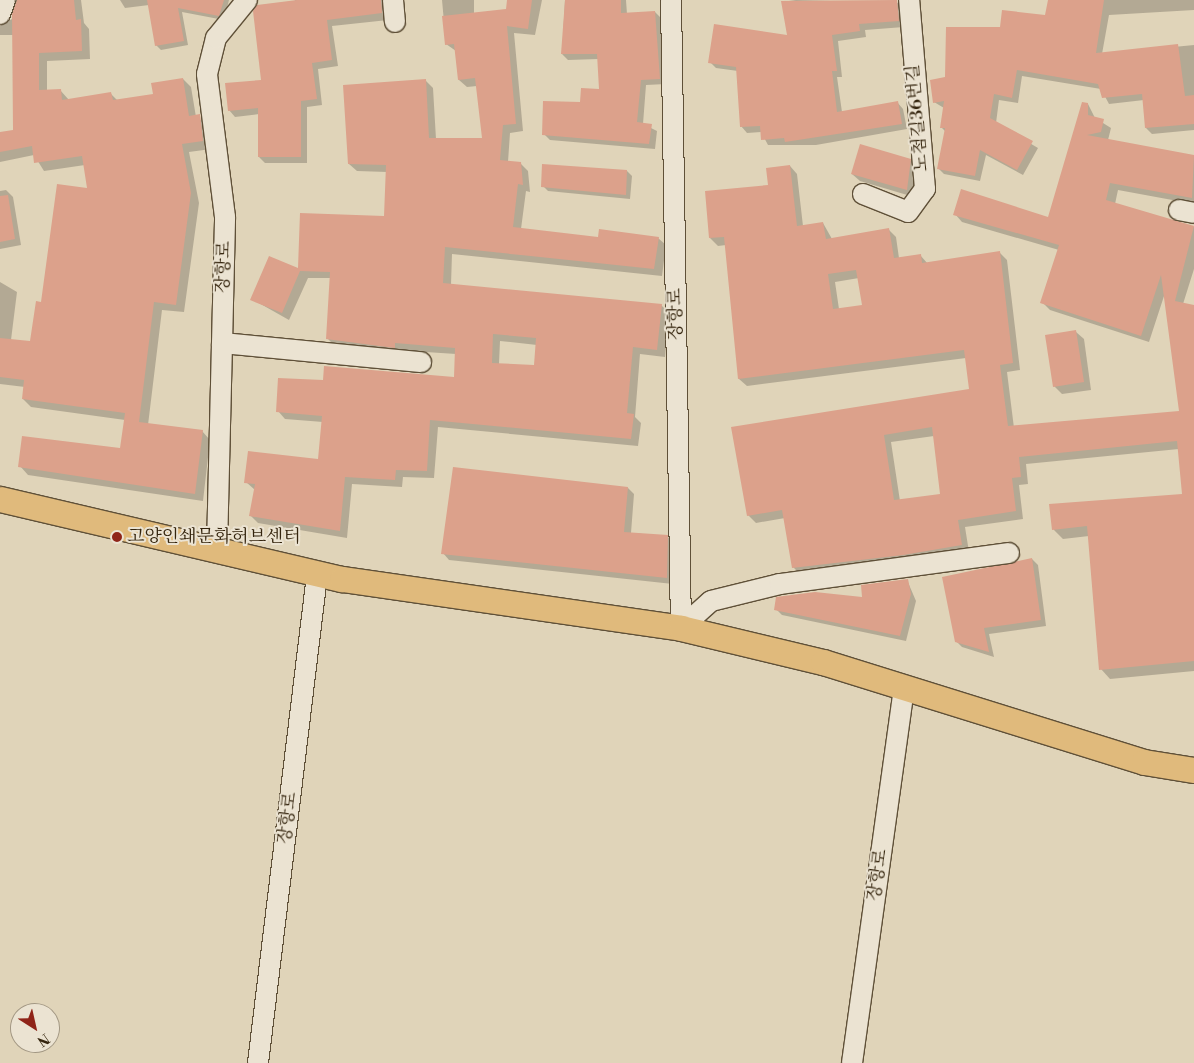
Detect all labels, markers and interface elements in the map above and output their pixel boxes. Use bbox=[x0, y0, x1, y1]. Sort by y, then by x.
street label: 노첨길36번길 bbox=[903, 63, 933, 173]
street label: 장항로 bbox=[212, 241, 236, 293]
street label: 장항로 bbox=[665, 288, 687, 340]
place label: 고양인쇄문화허브센터 bbox=[127, 526, 301, 548]
marker: 고양인쇄문화허브센터 bbox=[111, 531, 123, 543]
street label: 장항로 bbox=[274, 791, 302, 845]
street label: 장항로 bbox=[864, 848, 892, 902]
north arrow bbox=[10, 1003, 60, 1053]
text: N bbox=[33, 1029, 53, 1050]

